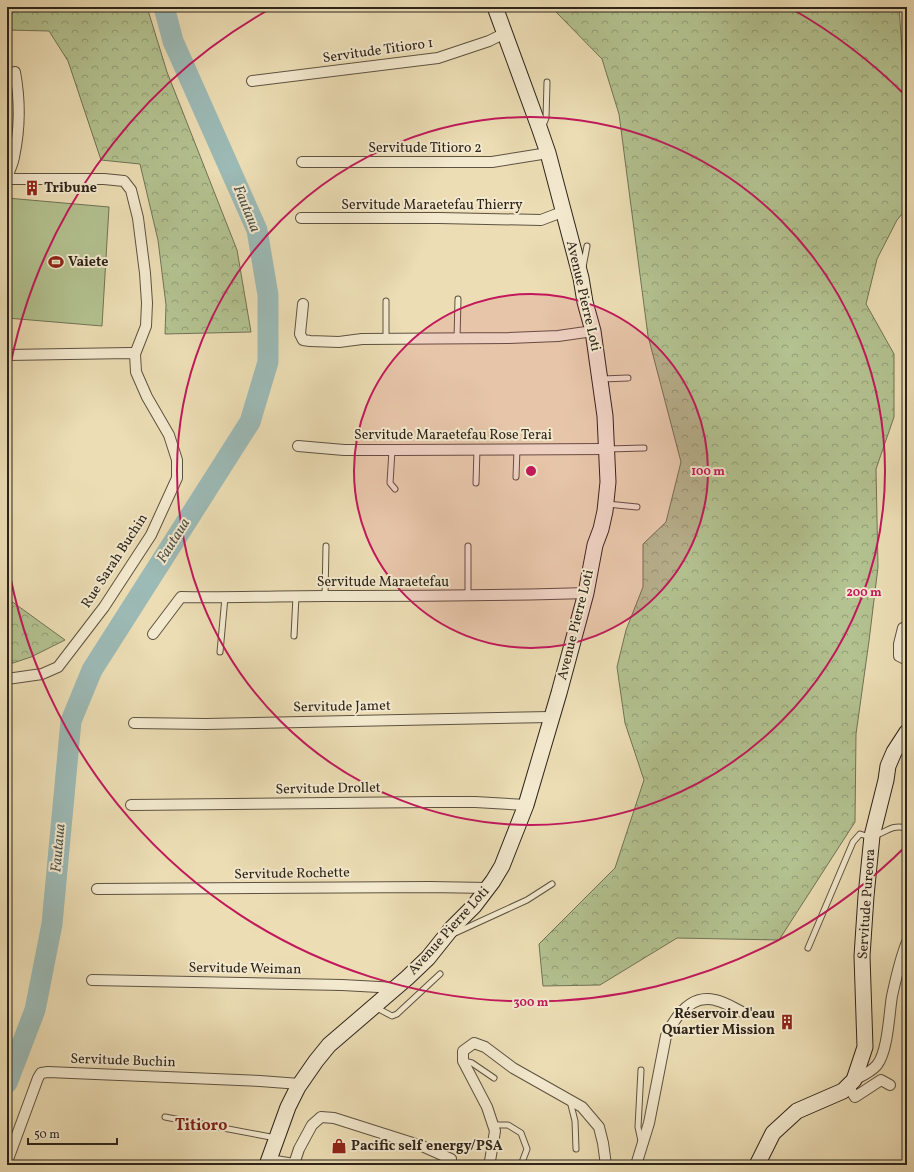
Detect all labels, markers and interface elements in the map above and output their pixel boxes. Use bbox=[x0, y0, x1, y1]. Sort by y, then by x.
street label: Servitude Titioro 1 bbox=[322, 34, 434, 68]
street label: Servitude Titioro 2 bbox=[368, 139, 482, 158]
building icon: Tribune bbox=[23, 179, 41, 197]
place label: Tribune bbox=[44, 179, 97, 198]
water label: Fautaua bbox=[227, 182, 265, 236]
street label: Servitude Maraetefau Thierry bbox=[341, 196, 523, 215]
street label: Avenue Pierre Loti bbox=[561, 239, 605, 353]
sports icon: Vaiete bbox=[47, 253, 65, 271]
place label: Vaiete bbox=[68, 253, 108, 272]
street label: Servitude Maraetefau Rose Terai bbox=[354, 426, 552, 445]
centre of rings bbox=[524, 464, 538, 478]
text: 100 m bbox=[691, 464, 725, 480]
street label: Rue Sarah Buchin bbox=[77, 510, 153, 612]
water label: Fautaua bbox=[152, 515, 196, 567]
street label: Avenue Pierre Loti bbox=[553, 568, 599, 682]
street label: Servitude Maraetefau bbox=[317, 573, 449, 592]
text: 200 m bbox=[846, 585, 882, 601]
street label: Servitude Jamet bbox=[293, 697, 391, 717]
street label: Servitude Drollet bbox=[275, 779, 381, 799]
water label: Fautaua bbox=[46, 823, 72, 873]
street label: Servitude Pureora bbox=[854, 848, 880, 960]
street label: Servitude Rochette bbox=[234, 863, 350, 885]
street label: Avenue Pierre Loti bbox=[404, 883, 494, 979]
street label: Servitude Weiman bbox=[188, 959, 302, 979]
text: 300 m bbox=[514, 995, 549, 1011]
place label: Réservoir d'eau Quartier Mission bbox=[662, 1005, 775, 1040]
building icon: Réservoir d'eau Quartier Mission bbox=[778, 1013, 796, 1031]
street label: Servitude Buchin bbox=[70, 1050, 176, 1072]
district label: Titioro bbox=[175, 1115, 227, 1137]
scale bar bbox=[28, 1120, 117, 1146]
text: 50 m bbox=[34, 1127, 60, 1143]
shop icon: Pacific self energy/PSA bbox=[330, 1137, 348, 1155]
place label: Pacific self energy/PSA bbox=[351, 1137, 503, 1156]

